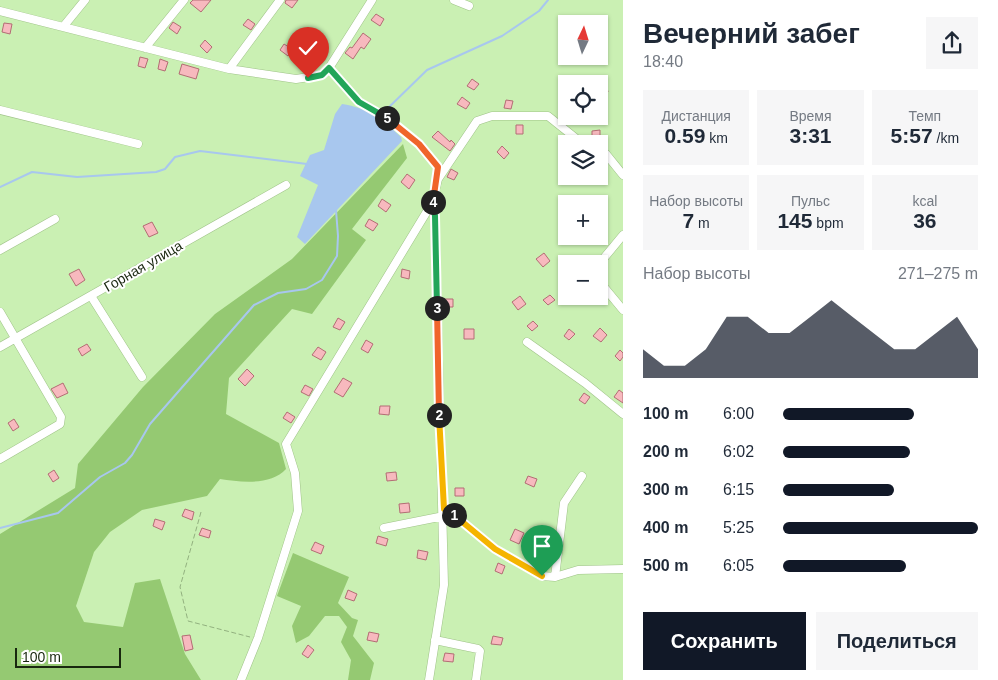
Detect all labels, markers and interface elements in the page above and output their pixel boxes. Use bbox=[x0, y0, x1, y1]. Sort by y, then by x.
north arrow bbox=[558, 15, 608, 65]
map controls bbox=[558, 15, 608, 305]
button: share bbox=[926, 17, 978, 69]
text: Вечерний забег bbox=[643, 18, 860, 49]
pin bbox=[287, 27, 329, 78]
icon: check bbox=[294, 34, 322, 62]
text: 18:40 bbox=[643, 53, 683, 70]
button: locate bbox=[558, 75, 608, 125]
pin: 5 bbox=[374, 106, 400, 130]
text: Дистанция bbox=[661, 108, 731, 124]
text: Время bbox=[789, 108, 832, 124]
text: Темп bbox=[908, 108, 941, 124]
text: 5 bbox=[384, 110, 391, 126]
text: 0.59 bbox=[664, 124, 705, 147]
text: 3:31 bbox=[789, 124, 832, 147]
text: 5:57 bbox=[891, 124, 933, 147]
text: km bbox=[705, 130, 728, 146]
text: /km bbox=[933, 130, 959, 146]
button: layers bbox=[558, 135, 608, 185]
pin: 4 bbox=[420, 190, 446, 214]
text: Набор высоты bbox=[649, 193, 743, 209]
text: Пульс bbox=[791, 193, 830, 209]
text: kcal bbox=[912, 193, 937, 209]
text: 4 bbox=[430, 194, 437, 210]
button: + bbox=[558, 195, 608, 245]
text: 7 bbox=[683, 209, 694, 232]
text: 145 bbox=[777, 209, 812, 232]
text: 36 bbox=[913, 209, 937, 232]
text: m bbox=[694, 215, 710, 231]
text: bpm bbox=[812, 215, 844, 231]
street label: Горная улица bbox=[101, 237, 185, 295]
button: − bbox=[558, 255, 608, 305]
text: Набор высоты bbox=[643, 265, 750, 282]
text: 271–275 m bbox=[898, 265, 978, 282]
pin: 3 bbox=[424, 296, 450, 320]
text: 3 bbox=[434, 300, 441, 316]
pin: 2 bbox=[426, 402, 452, 428]
text: 100 m bbox=[643, 405, 688, 422]
text: 6:00 bbox=[723, 405, 754, 422]
text: 2 bbox=[436, 407, 443, 423]
text: 200 m bbox=[643, 443, 688, 460]
text: 6:02 bbox=[723, 443, 754, 460]
text: 300 m bbox=[643, 481, 688, 498]
text: 6:15 bbox=[723, 481, 754, 498]
pin: 1 bbox=[442, 502, 466, 528]
text: 1 bbox=[451, 507, 458, 523]
text: 400 m bbox=[643, 519, 688, 536]
text: 5:25 bbox=[723, 519, 754, 536]
pin bbox=[521, 525, 563, 576]
icon: arrive bbox=[528, 532, 556, 560]
text: 500 m bbox=[643, 557, 688, 574]
text: 6:05 bbox=[723, 557, 754, 574]
button: Сохранить bbox=[643, 612, 806, 670]
button: Поделиться bbox=[816, 612, 978, 670]
scale bar bbox=[15, 645, 121, 668]
text: 100 m bbox=[22, 649, 61, 665]

